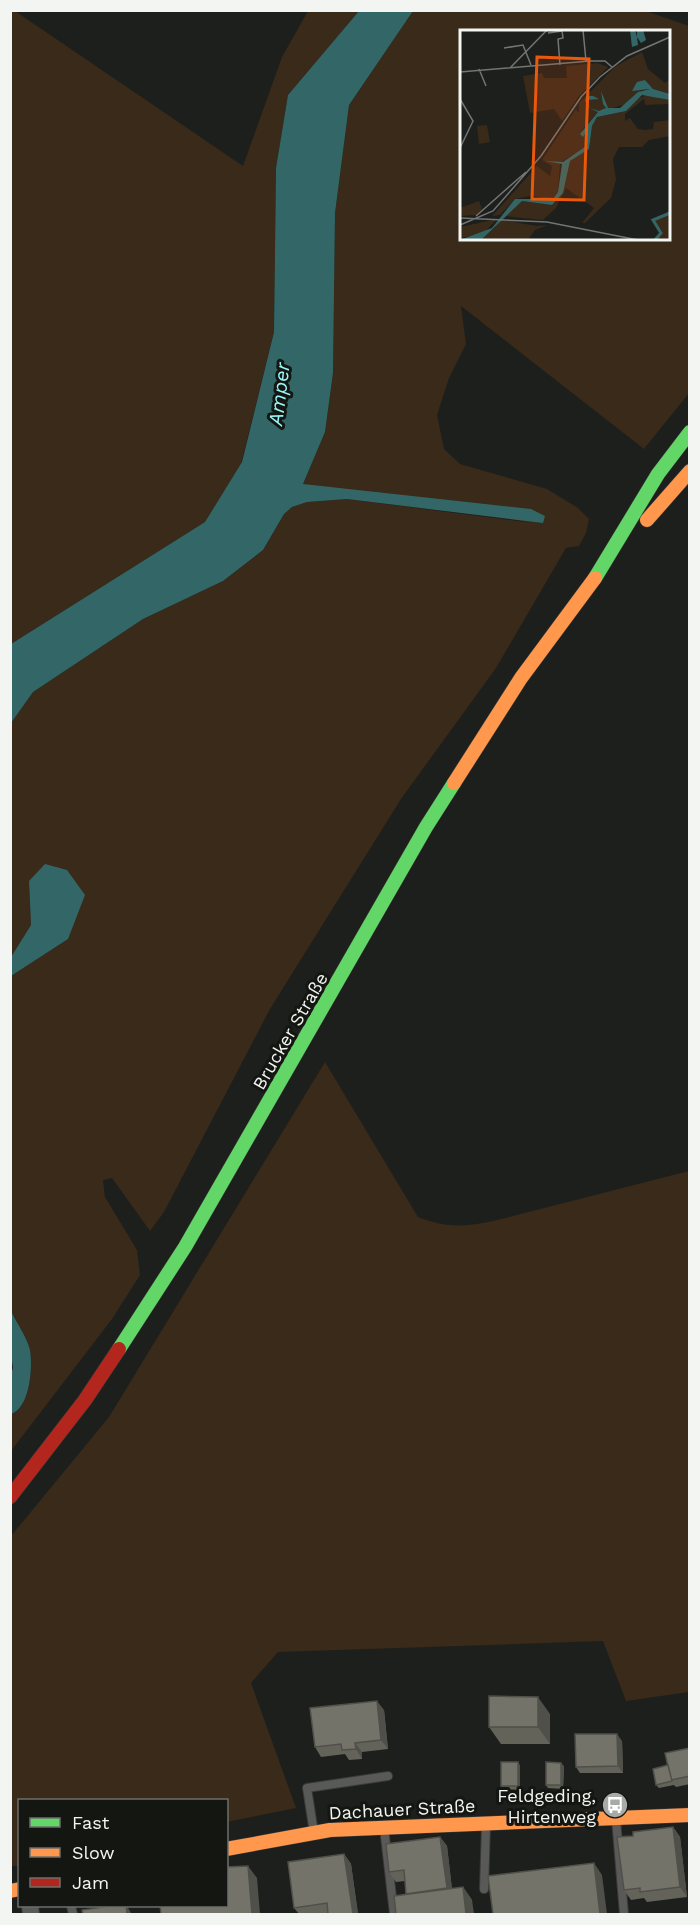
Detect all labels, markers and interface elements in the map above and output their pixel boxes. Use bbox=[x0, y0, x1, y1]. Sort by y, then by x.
inset map bbox=[460, 30, 670, 240]
water label: Amper bbox=[263, 360, 295, 428]
street label: Brucker Straße bbox=[248, 969, 332, 1093]
place label: Feldgeding, Hirtenweg bbox=[497, 1785, 596, 1827]
bus stop icon: Feldgeding, Hirtenweg bbox=[600, 1790, 630, 1820]
street label: Dachauer Straße bbox=[328, 1795, 476, 1823]
legend bbox=[18, 1799, 228, 1907]
text: Fast bbox=[72, 1812, 110, 1833]
text: Slow bbox=[72, 1842, 115, 1863]
text: Jam bbox=[72, 1872, 109, 1893]

